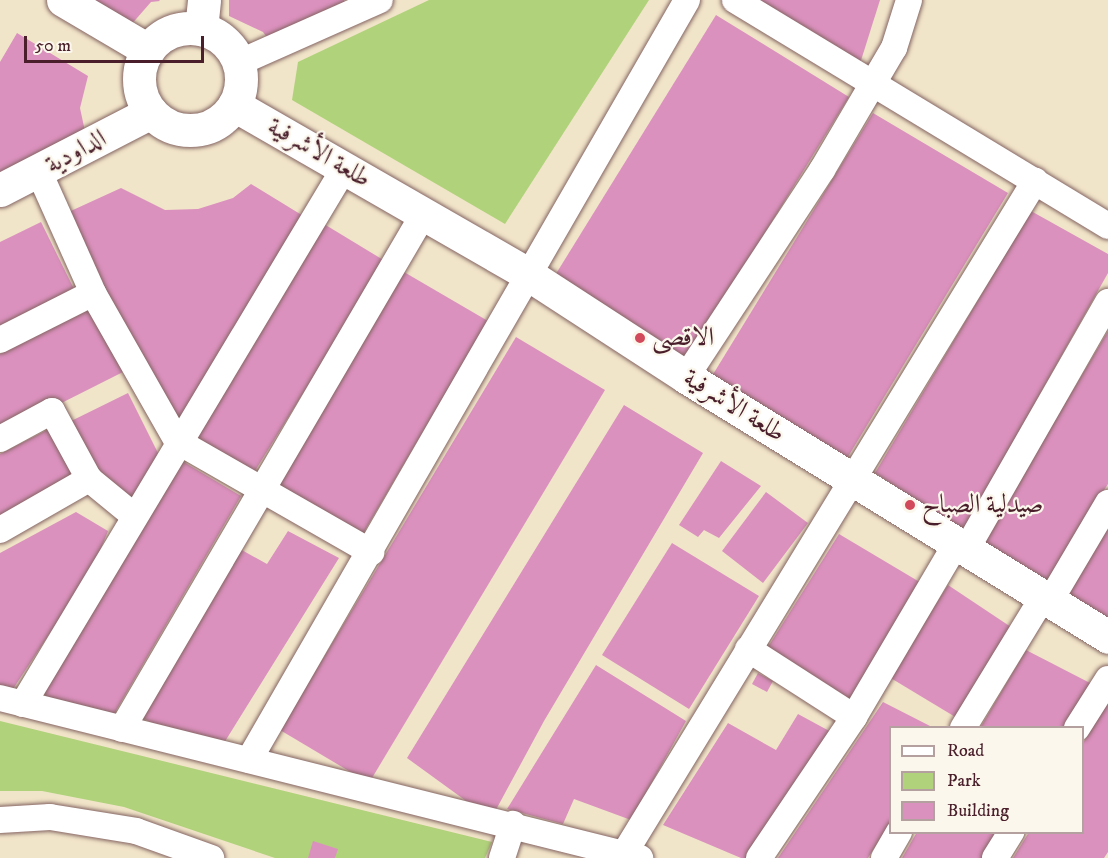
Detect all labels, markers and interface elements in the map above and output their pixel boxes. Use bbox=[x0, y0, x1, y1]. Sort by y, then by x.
scale bar bbox=[27, 24, 207, 62]
text: 50 m bbox=[35, 35, 71, 57]
street label: طلعة الأشرفية bbox=[262, 111, 376, 195]
street label: الداودية bbox=[40, 123, 112, 181]
place label: الاقصى bbox=[652, 322, 714, 354]
marker: الاقصى bbox=[633, 331, 647, 345]
street label: طلعة الأشرفية bbox=[677, 362, 791, 450]
place label: صيدلية الصباح bbox=[922, 489, 1044, 521]
marker: صيدلية الصباح bbox=[903, 498, 917, 512]
legend bbox=[889, 726, 1084, 834]
text: Road bbox=[947, 740, 984, 762]
text: Park bbox=[947, 770, 981, 792]
text: Building bbox=[947, 800, 1009, 822]

